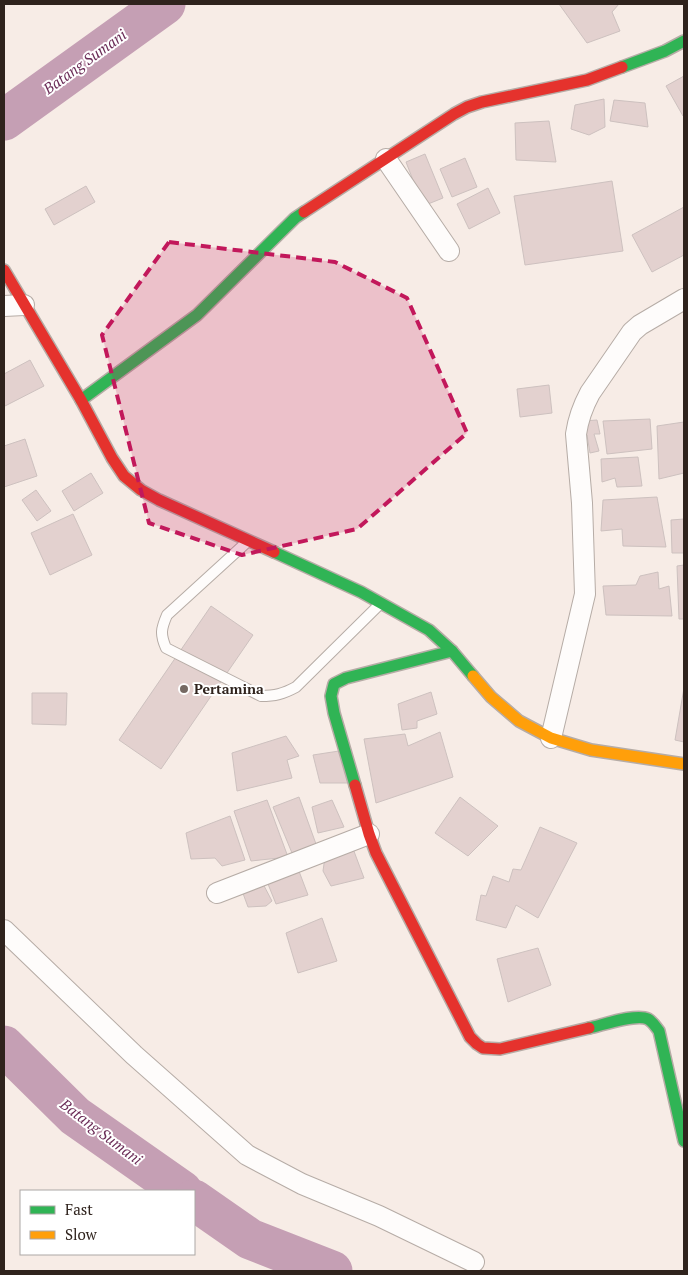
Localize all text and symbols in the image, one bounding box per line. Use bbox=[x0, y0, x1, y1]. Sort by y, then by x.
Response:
water label: Batang Sumani bbox=[38, 24, 131, 99]
place label: Pertamina bbox=[194, 679, 264, 698]
marker: Pertamina bbox=[178, 683, 190, 695]
water label: Batang Sumani bbox=[56, 1093, 147, 1169]
legend bbox=[20, 1190, 195, 1255]
text: Fast bbox=[65, 1199, 93, 1219]
text: Slow bbox=[65, 1224, 98, 1244]

